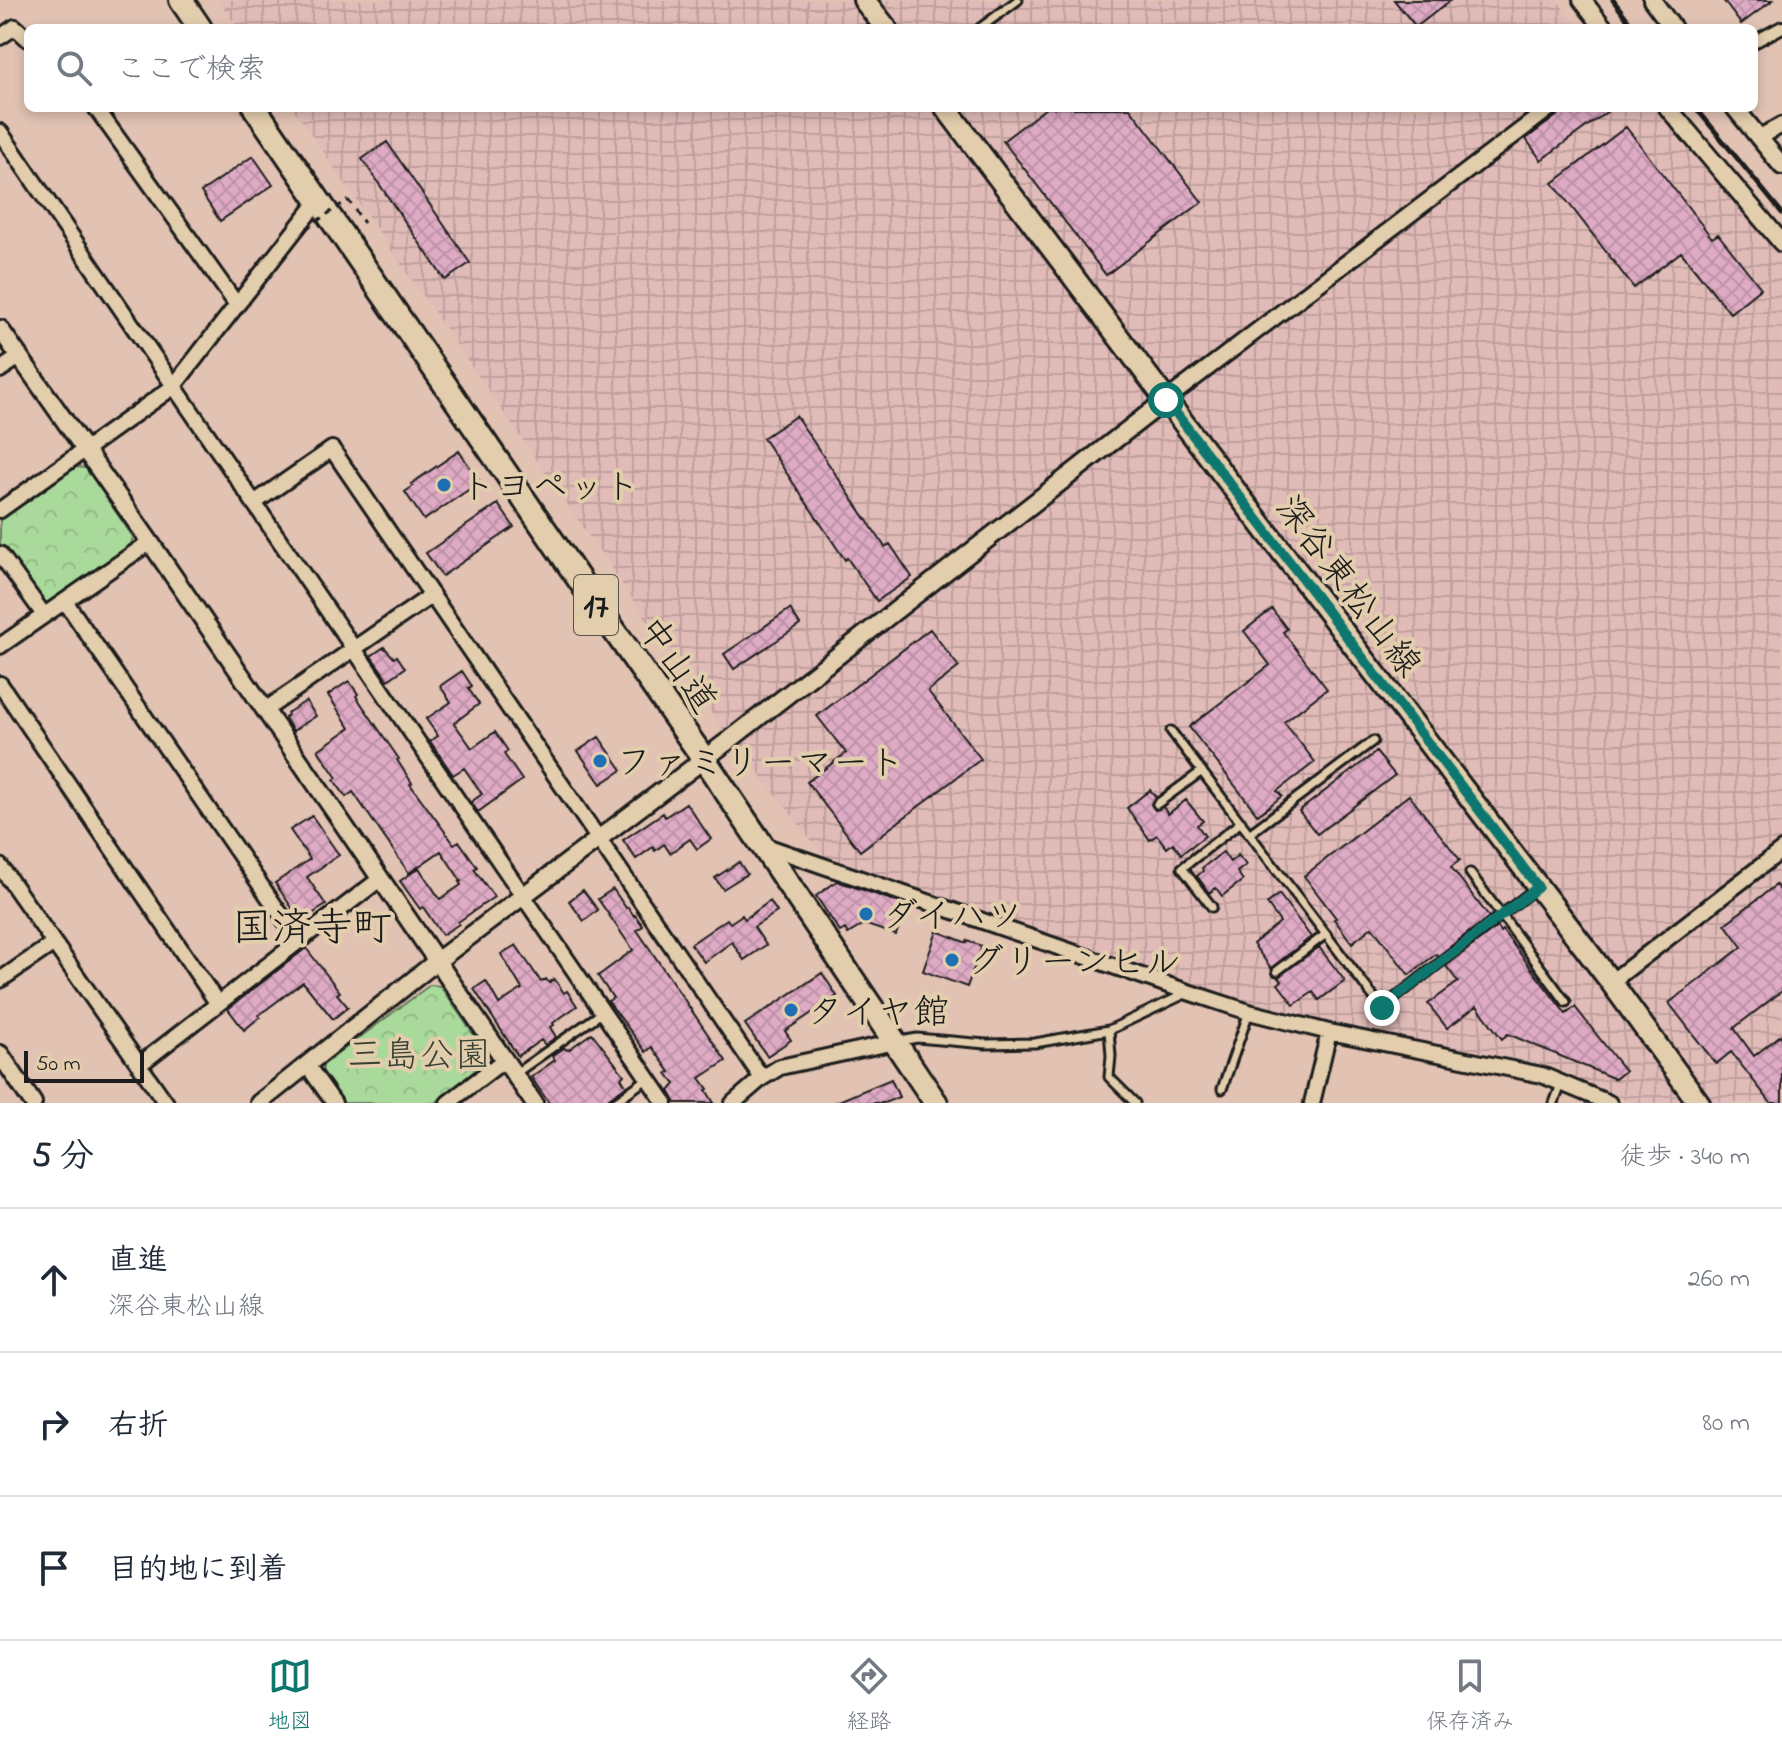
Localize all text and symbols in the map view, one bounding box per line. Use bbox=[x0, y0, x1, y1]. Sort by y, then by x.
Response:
search box bbox=[24, 24, 1758, 112]
icon: search bbox=[52, 46, 96, 90]
text: ここで検索 bbox=[116, 49, 266, 93]
route start bbox=[1148, 382, 1184, 418]
place label: トヨペット bbox=[460, 463, 640, 516]
marker: トヨペット bbox=[435, 476, 453, 494]
street label: 深谷東松山線 bbox=[1260, 486, 1433, 690]
road number: 17 bbox=[574, 575, 618, 635]
street label: 中山道 bbox=[623, 607, 728, 726]
place label: ファミリーマート bbox=[616, 739, 905, 792]
marker: ファミリーマート bbox=[591, 752, 609, 770]
place label: ダイハツ bbox=[882, 892, 1022, 945]
district label: 国済寺町 bbox=[232, 901, 392, 960]
marker: ダイハツ bbox=[857, 905, 875, 923]
place label: グリーンヒル bbox=[968, 938, 1181, 991]
marker: グリーンヒル bbox=[943, 951, 961, 969]
place label: タイヤ館 bbox=[807, 988, 950, 1041]
route end bbox=[1364, 990, 1400, 1026]
marker: タイヤ館 bbox=[782, 1001, 800, 1019]
park label: 三島公園 bbox=[347, 1031, 491, 1084]
scale bar bbox=[24, 1047, 144, 1083]
text: 50 m bbox=[36, 1049, 81, 1081]
text: 5 分 bbox=[32, 1133, 94, 1183]
text: 徒歩 · 340 m bbox=[1620, 1139, 1750, 1177]
text: 直進 bbox=[108, 1240, 168, 1284]
icon: ahead bbox=[32, 1258, 76, 1302]
text: 260 m bbox=[1688, 1261, 1750, 1299]
text: 深谷東松山線 bbox=[108, 1289, 264, 1327]
icon: right bbox=[32, 1402, 76, 1446]
text: 右折 bbox=[108, 1405, 168, 1449]
text: 80 m bbox=[1702, 1405, 1750, 1443]
icon: arrive bbox=[32, 1546, 76, 1590]
text: 目的地に到着 bbox=[108, 1549, 288, 1593]
tab: 地図 bbox=[268, 1654, 312, 1739]
tab: 経路 bbox=[847, 1654, 891, 1739]
tab: 保存済み bbox=[1426, 1654, 1514, 1739]

